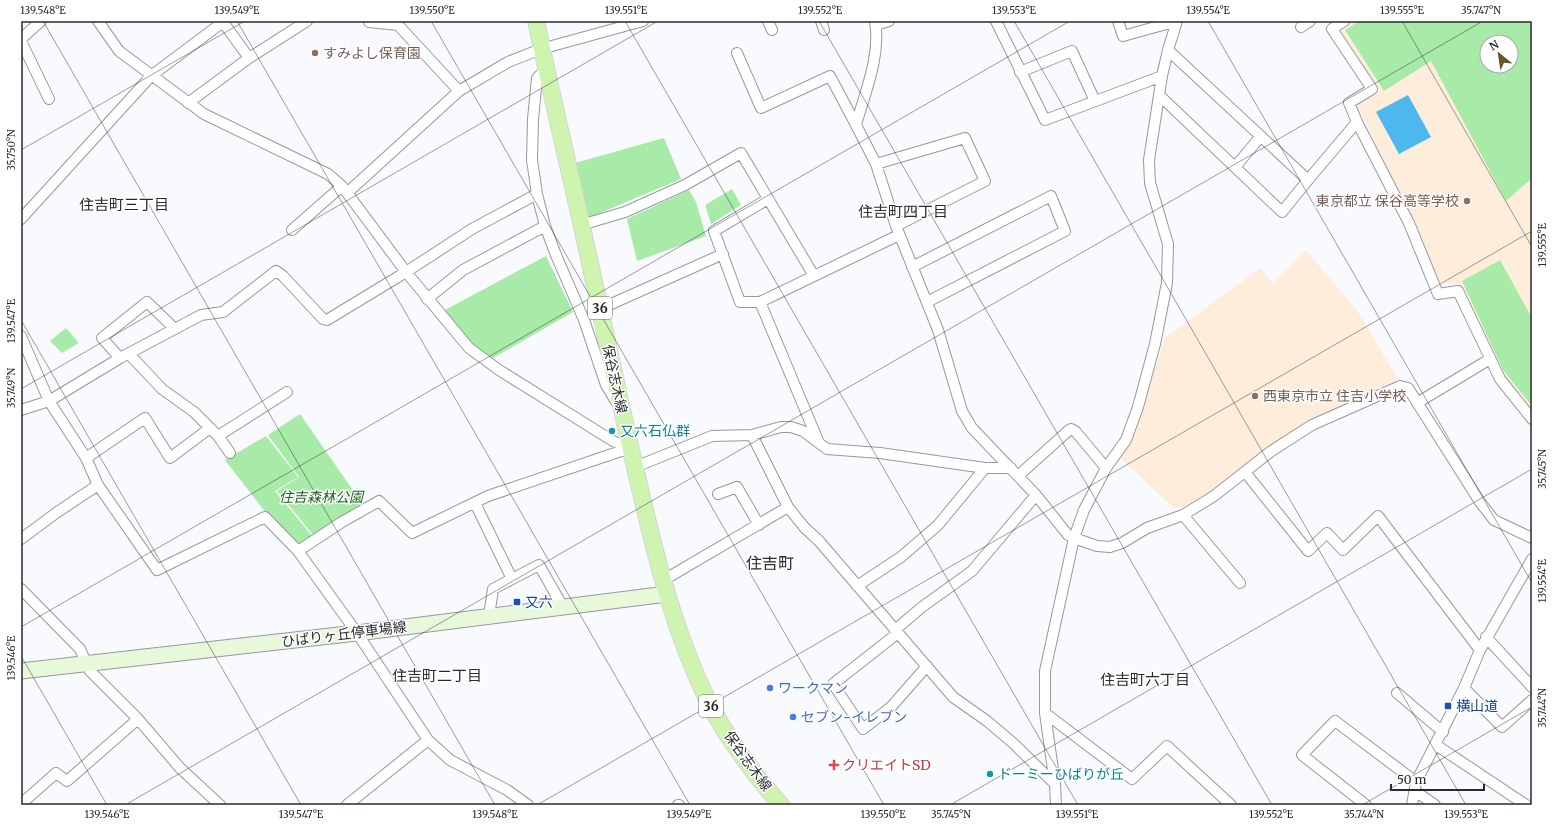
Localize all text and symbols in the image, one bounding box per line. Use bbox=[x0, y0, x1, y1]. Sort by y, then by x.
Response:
text: 139.548°E bbox=[20, 4, 66, 17]
text: 139.549°E bbox=[215, 4, 260, 17]
text: 139.550°E bbox=[409, 4, 455, 17]
text: 139.551°E bbox=[605, 4, 648, 17]
text: 139.552°E bbox=[798, 4, 843, 17]
text: 139.553°E bbox=[992, 4, 1037, 17]
text: 139.554°E bbox=[1186, 4, 1230, 17]
text: 139.555°E bbox=[1380, 4, 1425, 17]
text: 35.747°N bbox=[1461, 4, 1501, 17]
north arrow bbox=[1479, 34, 1519, 74]
text: N bbox=[1487, 37, 1502, 54]
place label: すみよし保育園 bbox=[323, 44, 421, 62]
marker: すみよし保育園 bbox=[310, 48, 320, 58]
text: 35.750°N bbox=[5, 129, 18, 171]
place label: 東京都立 保谷高等学校 bbox=[1316, 192, 1459, 210]
district label: 住吉町三丁目 bbox=[79, 195, 169, 214]
marker: 東京都立 保谷高等学校 bbox=[1462, 196, 1472, 206]
district label: 住吉町四丁目 bbox=[858, 202, 948, 221]
text: 139.555°E bbox=[1536, 222, 1549, 267]
road number: 36 bbox=[588, 297, 612, 319]
text: 139.547°E bbox=[5, 298, 18, 343]
street label: 保谷志木線 bbox=[599, 343, 631, 415]
text: 35.749°N bbox=[5, 367, 18, 408]
place label: 西東京市立 住吉小学校 bbox=[1263, 387, 1406, 405]
marker: 西東京市立 住吉小学校 bbox=[1250, 391, 1260, 401]
place label: 又六石仏群 bbox=[620, 422, 690, 440]
marker: 又六石仏群 bbox=[607, 426, 617, 436]
text: 35.745°N bbox=[1536, 449, 1549, 489]
park label: 住吉森林公園 bbox=[279, 488, 365, 506]
district label: 住吉町 bbox=[746, 553, 794, 573]
text: 139.554°E bbox=[1536, 559, 1549, 603]
place label: 又六 bbox=[525, 593, 553, 611]
marker: 又六 bbox=[512, 597, 522, 607]
street label: ひばりヶ丘停車場線 bbox=[280, 617, 408, 651]
text: 139.546°E bbox=[5, 635, 18, 680]
district label: 住吉町二丁目 bbox=[392, 666, 482, 685]
district label: 住吉町六丁目 bbox=[1100, 670, 1190, 689]
place label: ワークマン bbox=[778, 679, 848, 697]
marker: ワークマン bbox=[765, 683, 775, 693]
text: 35.744°N bbox=[1536, 688, 1549, 728]
road number: 36 bbox=[699, 695, 723, 717]
place label: 横山道 bbox=[1456, 697, 1498, 715]
marker: 横山道 bbox=[1443, 701, 1453, 711]
place label: セブン-イレブン bbox=[801, 708, 907, 726]
marker: セブン-イレブン bbox=[788, 712, 798, 722]
street label: 保谷志木線 bbox=[720, 727, 776, 795]
place label: クリエイトSD bbox=[842, 756, 931, 774]
marker: クリエイトSD bbox=[829, 760, 839, 770]
place label: ドーミーひばりが丘 bbox=[998, 765, 1124, 783]
scale bar bbox=[1391, 766, 1484, 792]
marker: ドーミーひばりが丘 bbox=[985, 769, 995, 779]
text: 50 m bbox=[1397, 772, 1426, 787]
text: 139.546°E bbox=[85, 808, 130, 821]
text: 139.547°E bbox=[279, 808, 324, 821]
text: 139.548°E bbox=[472, 808, 518, 821]
text: 139.549°E bbox=[667, 808, 712, 821]
text: 139.550°E bbox=[860, 808, 906, 821]
text: 35.745°N bbox=[931, 808, 971, 821]
text: 139.551°E bbox=[1056, 808, 1099, 821]
text: 139.552°E bbox=[1249, 808, 1294, 821]
text: 35.744°N bbox=[1344, 808, 1384, 821]
text: 139.553°E bbox=[1444, 808, 1489, 821]

